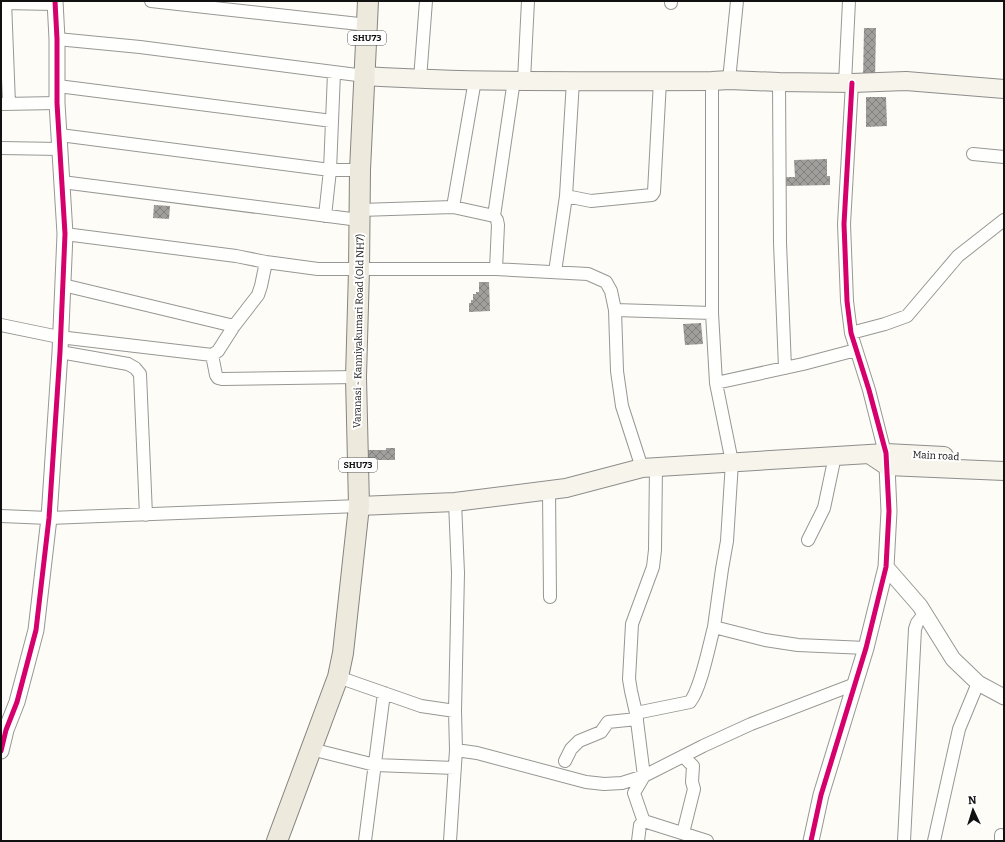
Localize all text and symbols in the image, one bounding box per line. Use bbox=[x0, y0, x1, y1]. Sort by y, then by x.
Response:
road number: SHU73 bbox=[348, 31, 386, 45]
street label: Varanasi - Kanniyakumari Road (Old NH7) bbox=[350, 234, 367, 428]
street label: Main road bbox=[912, 449, 960, 463]
road number: SHU73 bbox=[339, 458, 377, 472]
north arrow bbox=[953, 790, 993, 830]
text: N bbox=[968, 794, 978, 807]

